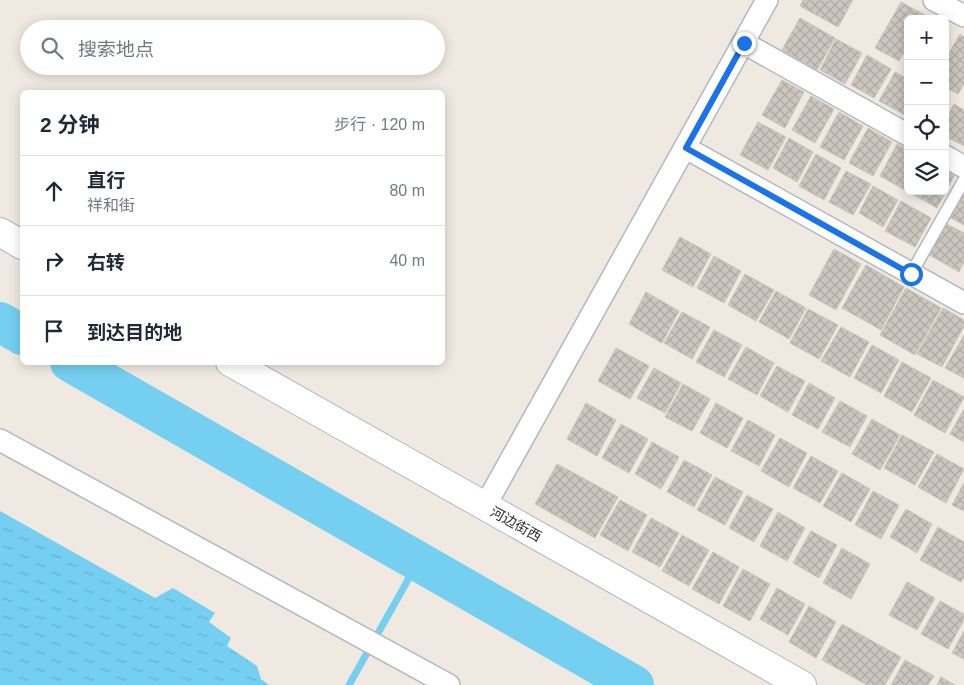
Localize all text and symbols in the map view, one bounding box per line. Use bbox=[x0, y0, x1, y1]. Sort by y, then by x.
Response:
map controls bbox=[904, 15, 949, 195]
button: + bbox=[904, 15, 949, 60]
search box bbox=[20, 20, 445, 75]
route end bbox=[733, 32, 756, 55]
icon: search bbox=[38, 34, 66, 62]
text: 搜索地点 bbox=[78, 39, 154, 60]
button: − bbox=[904, 60, 949, 105]
button: locate bbox=[904, 105, 949, 150]
text: 2 分钟 bbox=[40, 113, 100, 136]
text: 步行 · 120 m bbox=[334, 116, 425, 133]
button: layers bbox=[904, 150, 949, 195]
text: 直行 bbox=[87, 170, 125, 191]
icon: ahead bbox=[40, 177, 68, 205]
text: 80 m bbox=[389, 182, 425, 199]
text: 祥和街 bbox=[87, 197, 135, 214]
icon: right bbox=[40, 247, 68, 275]
text: 右转 bbox=[87, 252, 125, 273]
text: 40 m bbox=[389, 252, 425, 269]
route start bbox=[900, 263, 923, 286]
icon: arrive bbox=[40, 317, 68, 345]
text: 到达目的地 bbox=[87, 322, 182, 343]
street label: 河边街西 bbox=[488, 503, 544, 545]

